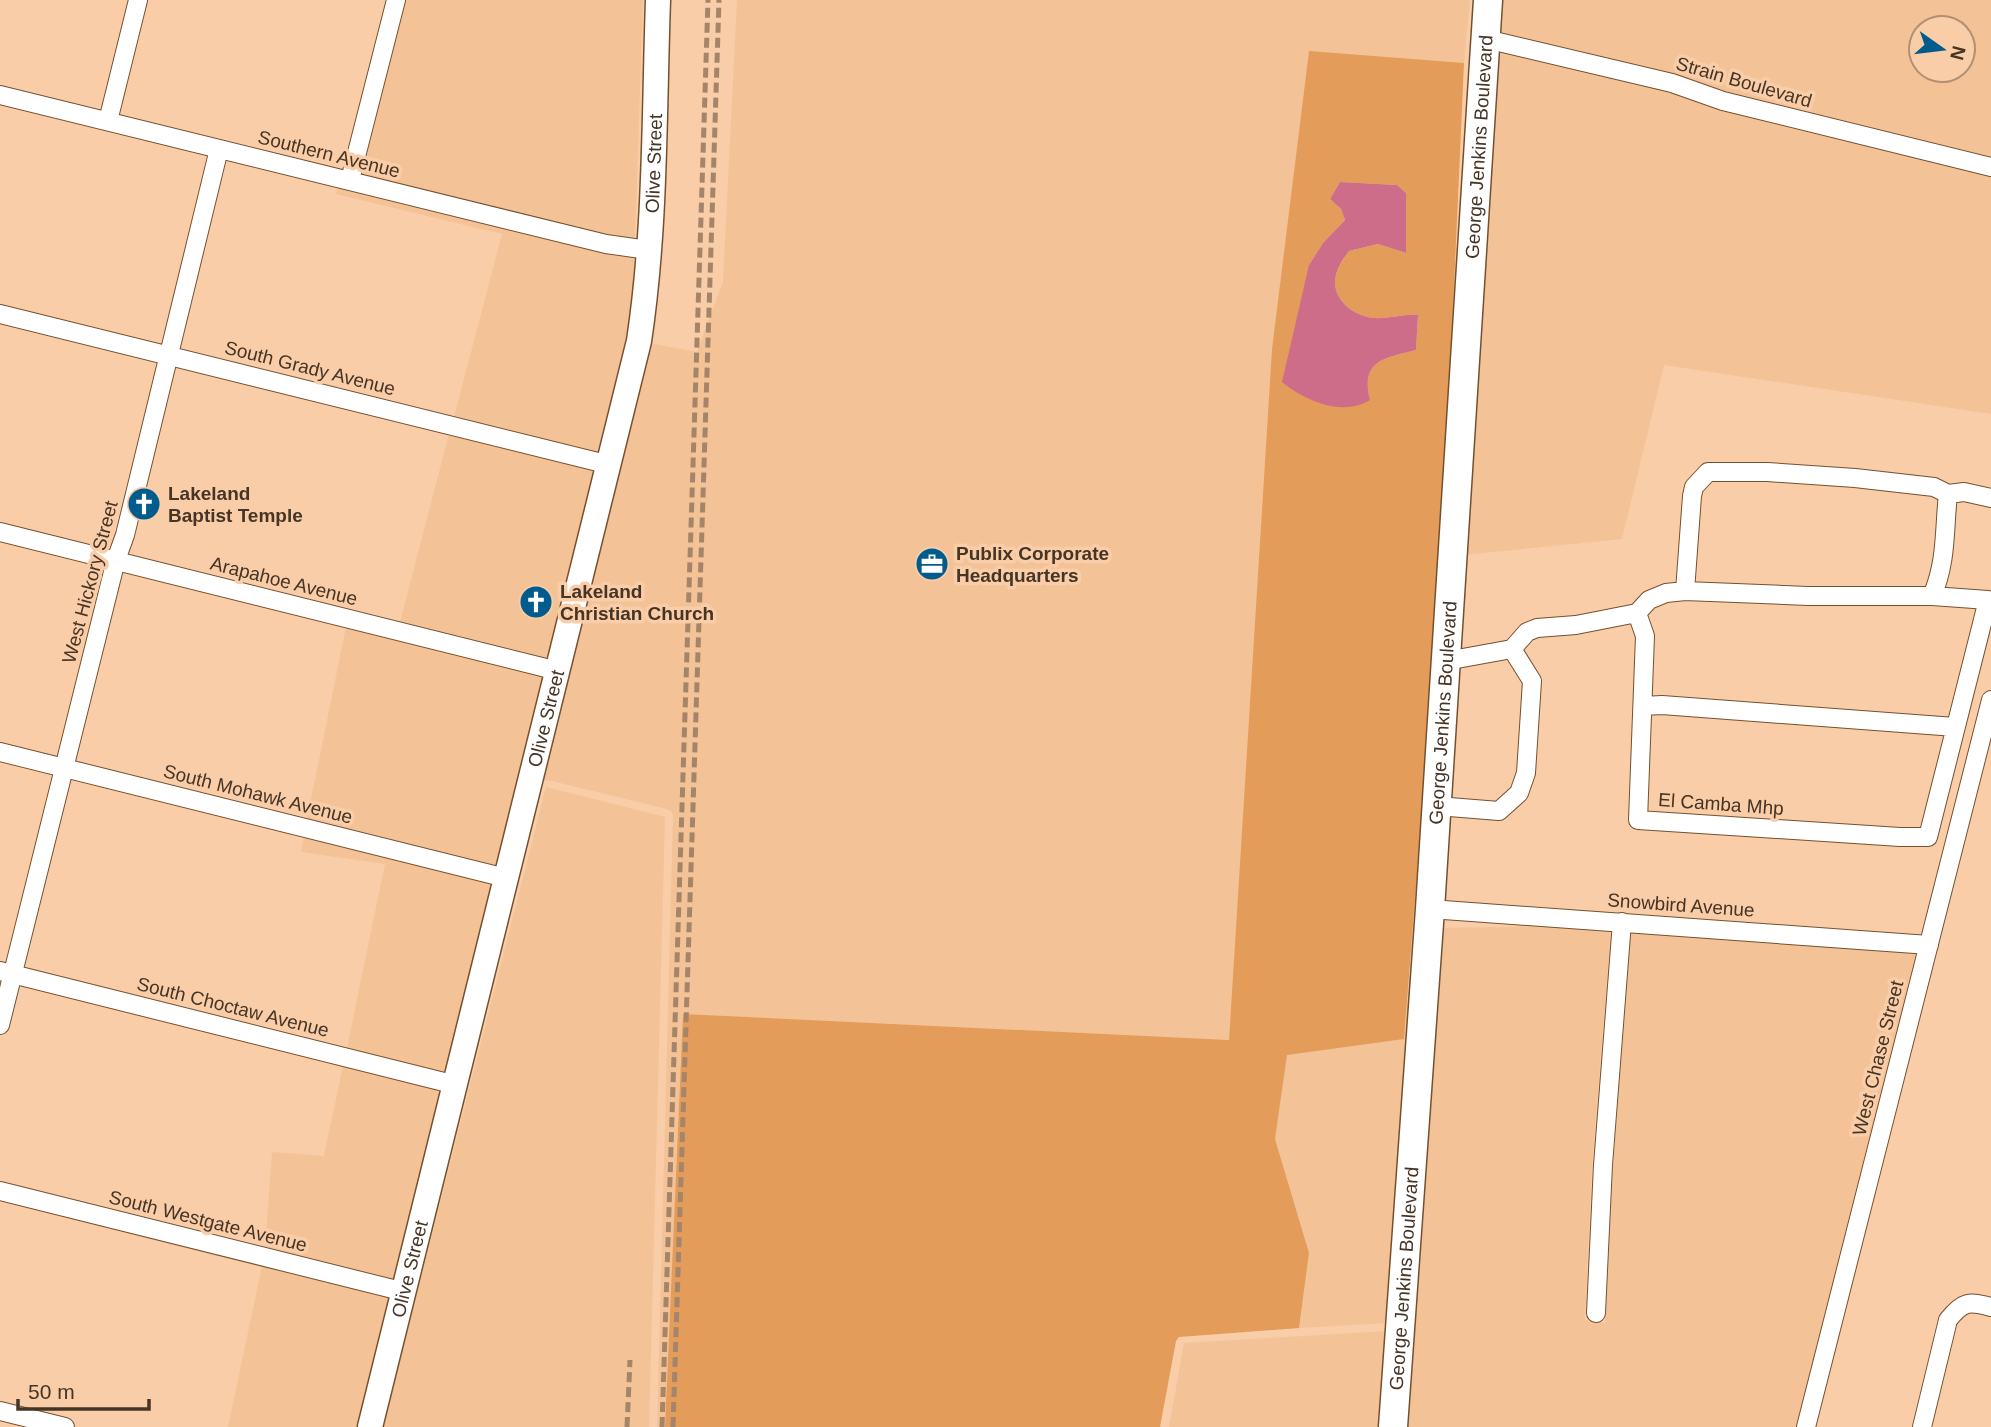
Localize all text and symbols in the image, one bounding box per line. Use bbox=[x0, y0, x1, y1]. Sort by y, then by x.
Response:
north arrow bbox=[1907, 14, 1977, 84]
street label: George Jenkins Boulevard bbox=[1461, 34, 1496, 259]
text: N bbox=[1946, 44, 1970, 62]
street label: Strain Boulevard bbox=[1674, 53, 1814, 111]
street label: Olive Street bbox=[641, 113, 666, 214]
street label: Southern Avenue bbox=[256, 126, 402, 182]
street label: South Grady Avenue bbox=[223, 337, 397, 399]
place label: Lakeland Baptist Temple bbox=[168, 483, 303, 526]
church icon: Lakeland Baptist Temple bbox=[125, 485, 163, 523]
street label: West Hickory Street bbox=[58, 498, 122, 666]
place label: Publix Corporate Headquarters bbox=[956, 543, 1109, 586]
office icon: Publix Corporate Headquarters bbox=[913, 545, 951, 583]
street label: Arapahoe Avenue bbox=[208, 553, 360, 609]
place label: Lakeland Christian Church bbox=[560, 581, 714, 624]
church icon: Lakeland Christian Church bbox=[517, 583, 555, 621]
street label: George Jenkins Boulevard bbox=[1425, 600, 1460, 825]
street label: Olive Street bbox=[523, 667, 568, 769]
street label: South Mohawk Avenue bbox=[161, 760, 355, 828]
street label: El Camba Mhp bbox=[1658, 789, 1784, 819]
street label: Snowbird Avenue bbox=[1607, 889, 1755, 921]
street label: South Choctaw Avenue bbox=[135, 973, 331, 1041]
street label: West Chase Street bbox=[1849, 978, 1908, 1138]
street label: George Jenkins Boulevard bbox=[1385, 1166, 1422, 1391]
street label: South Westgate Avenue bbox=[107, 1186, 309, 1256]
street label: Olive Street bbox=[387, 1217, 431, 1320]
scale bar bbox=[18, 1368, 149, 1412]
text: 50 m bbox=[28, 1380, 75, 1403]

